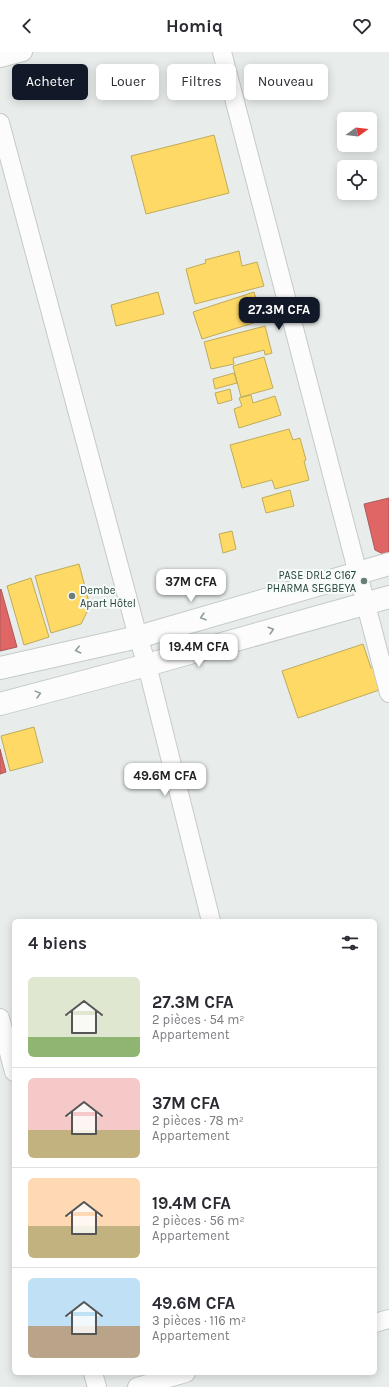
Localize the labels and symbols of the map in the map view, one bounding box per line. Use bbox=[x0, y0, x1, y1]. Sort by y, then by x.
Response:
north arrow bbox=[337, 112, 377, 152]
pin: 27.3M CFA bbox=[233, 297, 325, 331]
pin: 37M CFA bbox=[154, 569, 228, 603]
place label: PASE DRL2 C167 PHARMA SEGBEYA bbox=[267, 569, 357, 595]
marker: PASE DRL2 C167 PHARMA SEGBEYA bbox=[359, 576, 369, 586]
place label: Dembe Apart Hôtel bbox=[80, 584, 136, 610]
marker: Dembe Apart Hôtel bbox=[67, 591, 77, 601]
one-way arrow bbox=[200, 613, 207, 621]
one-way arrow bbox=[267, 626, 274, 635]
pin: 19.4M CFA bbox=[153, 634, 245, 668]
one-way arrow bbox=[74, 645, 81, 654]
one-way arrow bbox=[34, 690, 41, 699]
pin: 49.6M CFA bbox=[119, 763, 211, 797]

